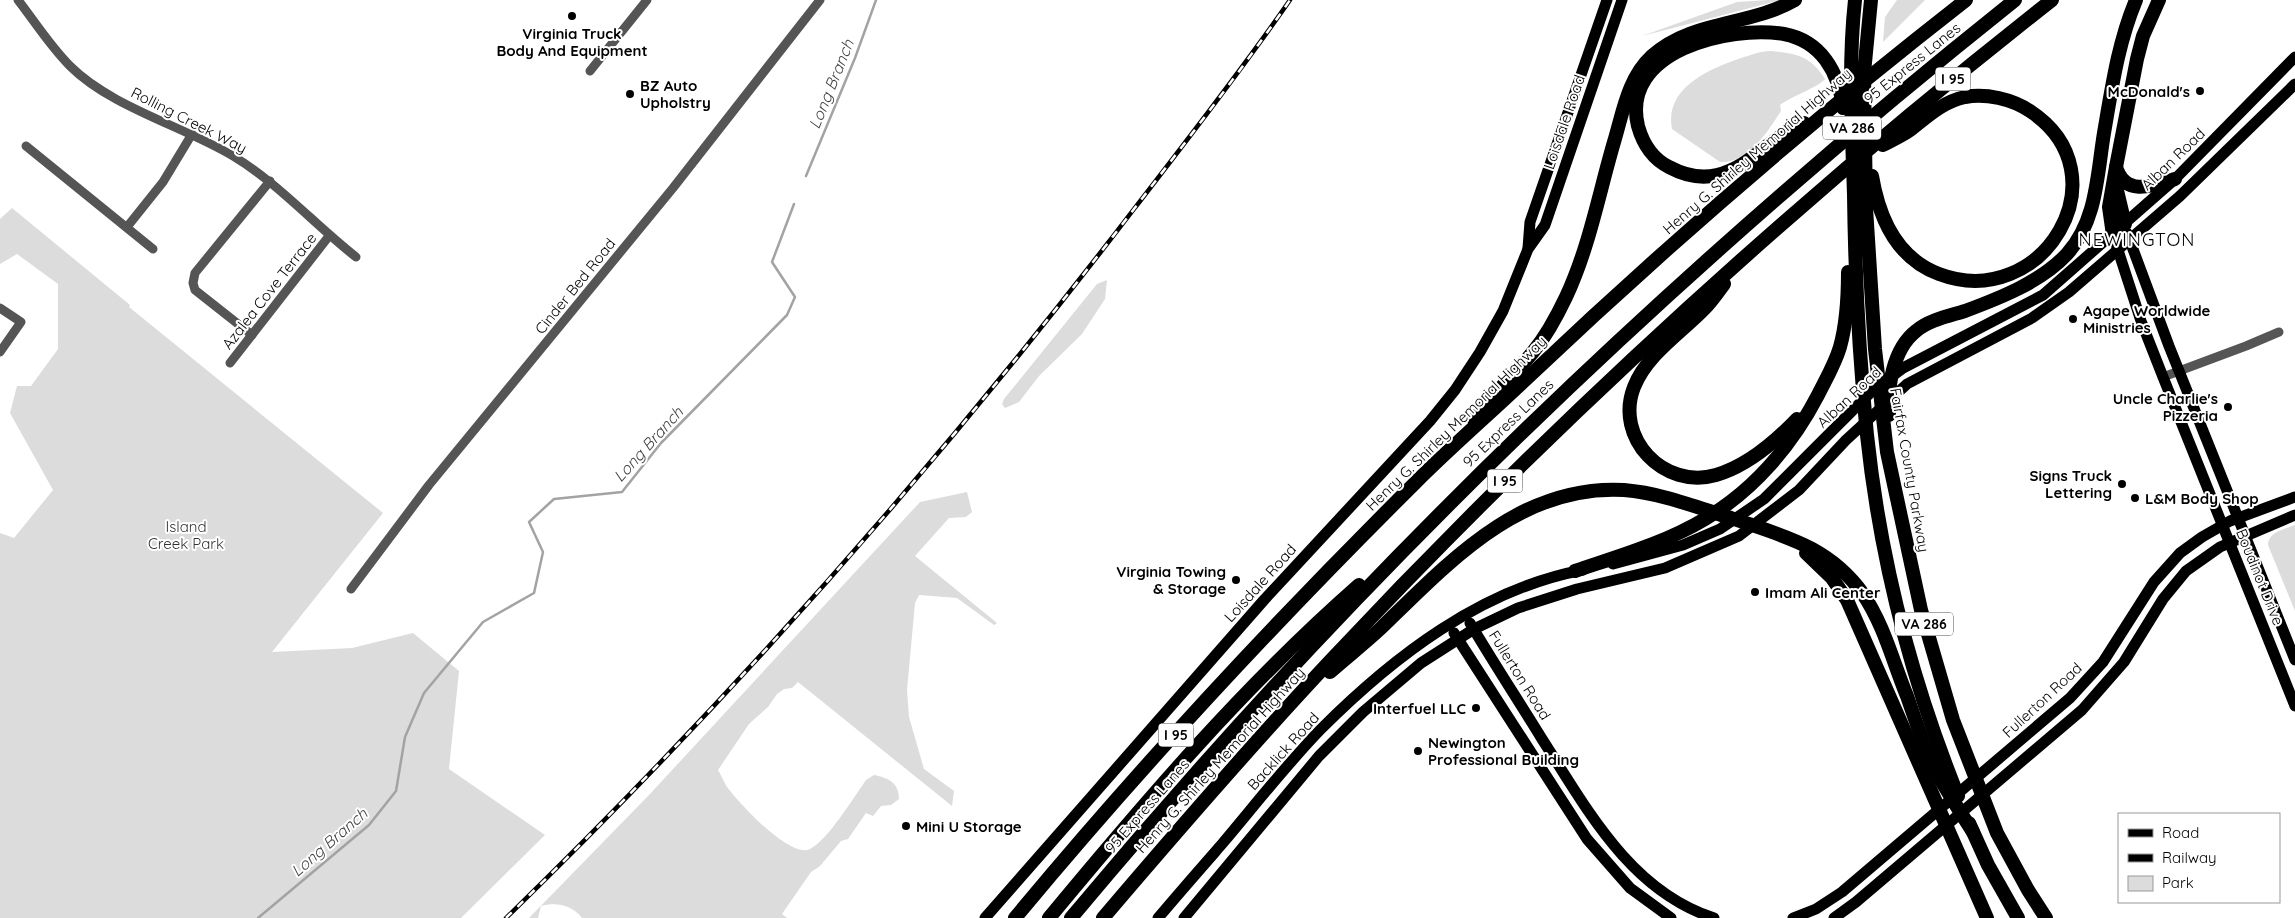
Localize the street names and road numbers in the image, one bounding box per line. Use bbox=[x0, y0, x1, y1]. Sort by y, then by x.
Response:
street label: 95 Express Lanes bbox=[1860, 18, 1964, 108]
street label: Henry G. Shirley Memorial Highway bbox=[1659, 64, 1855, 238]
road number: I 95 bbox=[1936, 68, 1970, 90]
street label: Loisdale Road bbox=[1539, 72, 1589, 172]
street label: Rolling Creek Way bbox=[128, 83, 250, 157]
road number: VA 286 bbox=[1823, 116, 1881, 140]
street label: Alban Road bbox=[2137, 124, 2209, 194]
street label: Azalea Cove Terrace bbox=[218, 229, 320, 353]
street label: Cinder Bed Road bbox=[531, 234, 619, 338]
street label: Henry G. Shirley Memorial Highway bbox=[1362, 331, 1550, 515]
street label: Alban Road bbox=[1813, 362, 1885, 432]
street label: 95 Express Lanes bbox=[1459, 375, 1557, 471]
street label: Fairfax County Parkway bbox=[1886, 386, 1934, 554]
road number: I 95 bbox=[1488, 470, 1522, 492]
street label: Boudinot Drive bbox=[2232, 526, 2288, 628]
street label: Loisdale Road bbox=[1220, 540, 1300, 626]
road number: VA 286 bbox=[1895, 612, 1953, 636]
street label: Fullerton Road bbox=[1485, 627, 1555, 723]
street label: Fullerton Road bbox=[1998, 658, 2086, 742]
street label: Henry G. Shirley Memorial Highway bbox=[1131, 663, 1309, 857]
street label: Backlick Road bbox=[1243, 708, 1323, 794]
road number: I 95 bbox=[1158, 724, 1194, 746]
street label: 95 Express Lanes bbox=[1101, 755, 1193, 857]

